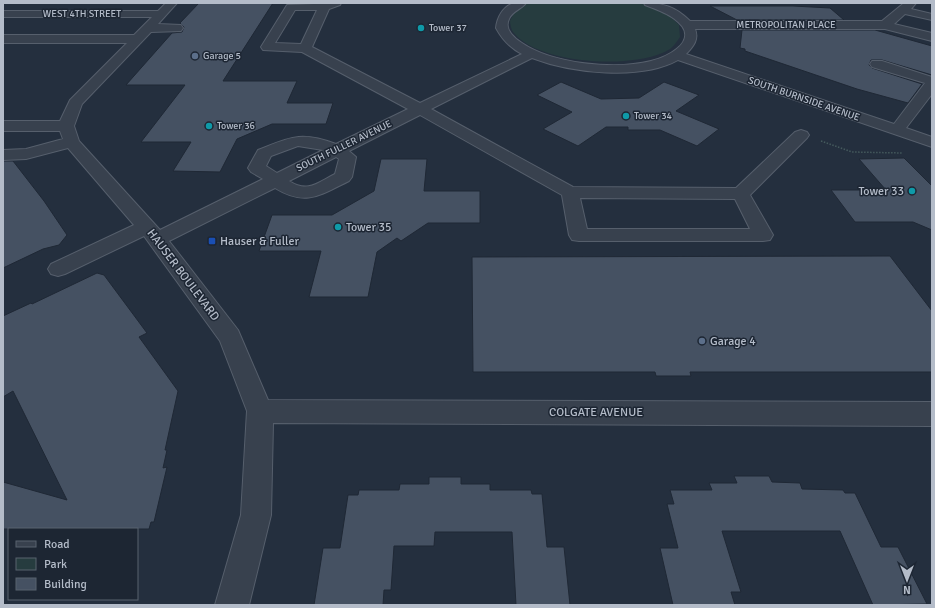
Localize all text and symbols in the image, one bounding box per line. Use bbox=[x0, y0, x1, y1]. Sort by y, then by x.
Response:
street label: WEST 4TH STREET bbox=[43, 8, 121, 20]
street label: METROPOLITAN PLACE bbox=[736, 19, 836, 31]
place label: Tower 37 bbox=[429, 22, 467, 34]
marker: Tower 37 bbox=[416, 23, 426, 33]
place label: Garage 5 bbox=[203, 50, 241, 62]
marker: Garage 5 bbox=[190, 51, 200, 61]
street label: SOUTH BURNSIDE AVENUE bbox=[747, 74, 862, 124]
place label: Tower 34 bbox=[634, 110, 673, 122]
marker: Tower 34 bbox=[621, 111, 631, 121]
street label: SOUTH FULLER AVENUE bbox=[294, 117, 394, 174]
place label: Tower 36 bbox=[217, 120, 255, 132]
marker: Tower 36 bbox=[204, 121, 214, 131]
place label: Tower 33 bbox=[858, 184, 904, 199]
marker: Tower 33 bbox=[907, 186, 917, 196]
place label: Tower 35 bbox=[346, 220, 392, 235]
marker: Tower 35 bbox=[333, 222, 343, 232]
street label: HAUSER BOULEVARD bbox=[144, 226, 223, 324]
place label: Hauser & Fuller bbox=[220, 234, 299, 249]
marker: Hauser & Fuller bbox=[207, 236, 217, 246]
place label: Garage 4 bbox=[710, 334, 756, 349]
marker: Garage 4 bbox=[697, 336, 707, 346]
street label: COLGATE AVENUE bbox=[549, 405, 643, 420]
legend bbox=[8, 528, 138, 600]
text: Road bbox=[44, 537, 70, 552]
text: Park bbox=[44, 557, 67, 572]
north arrow bbox=[887, 560, 927, 600]
text: Building bbox=[44, 577, 87, 592]
text: N bbox=[903, 583, 911, 596]

